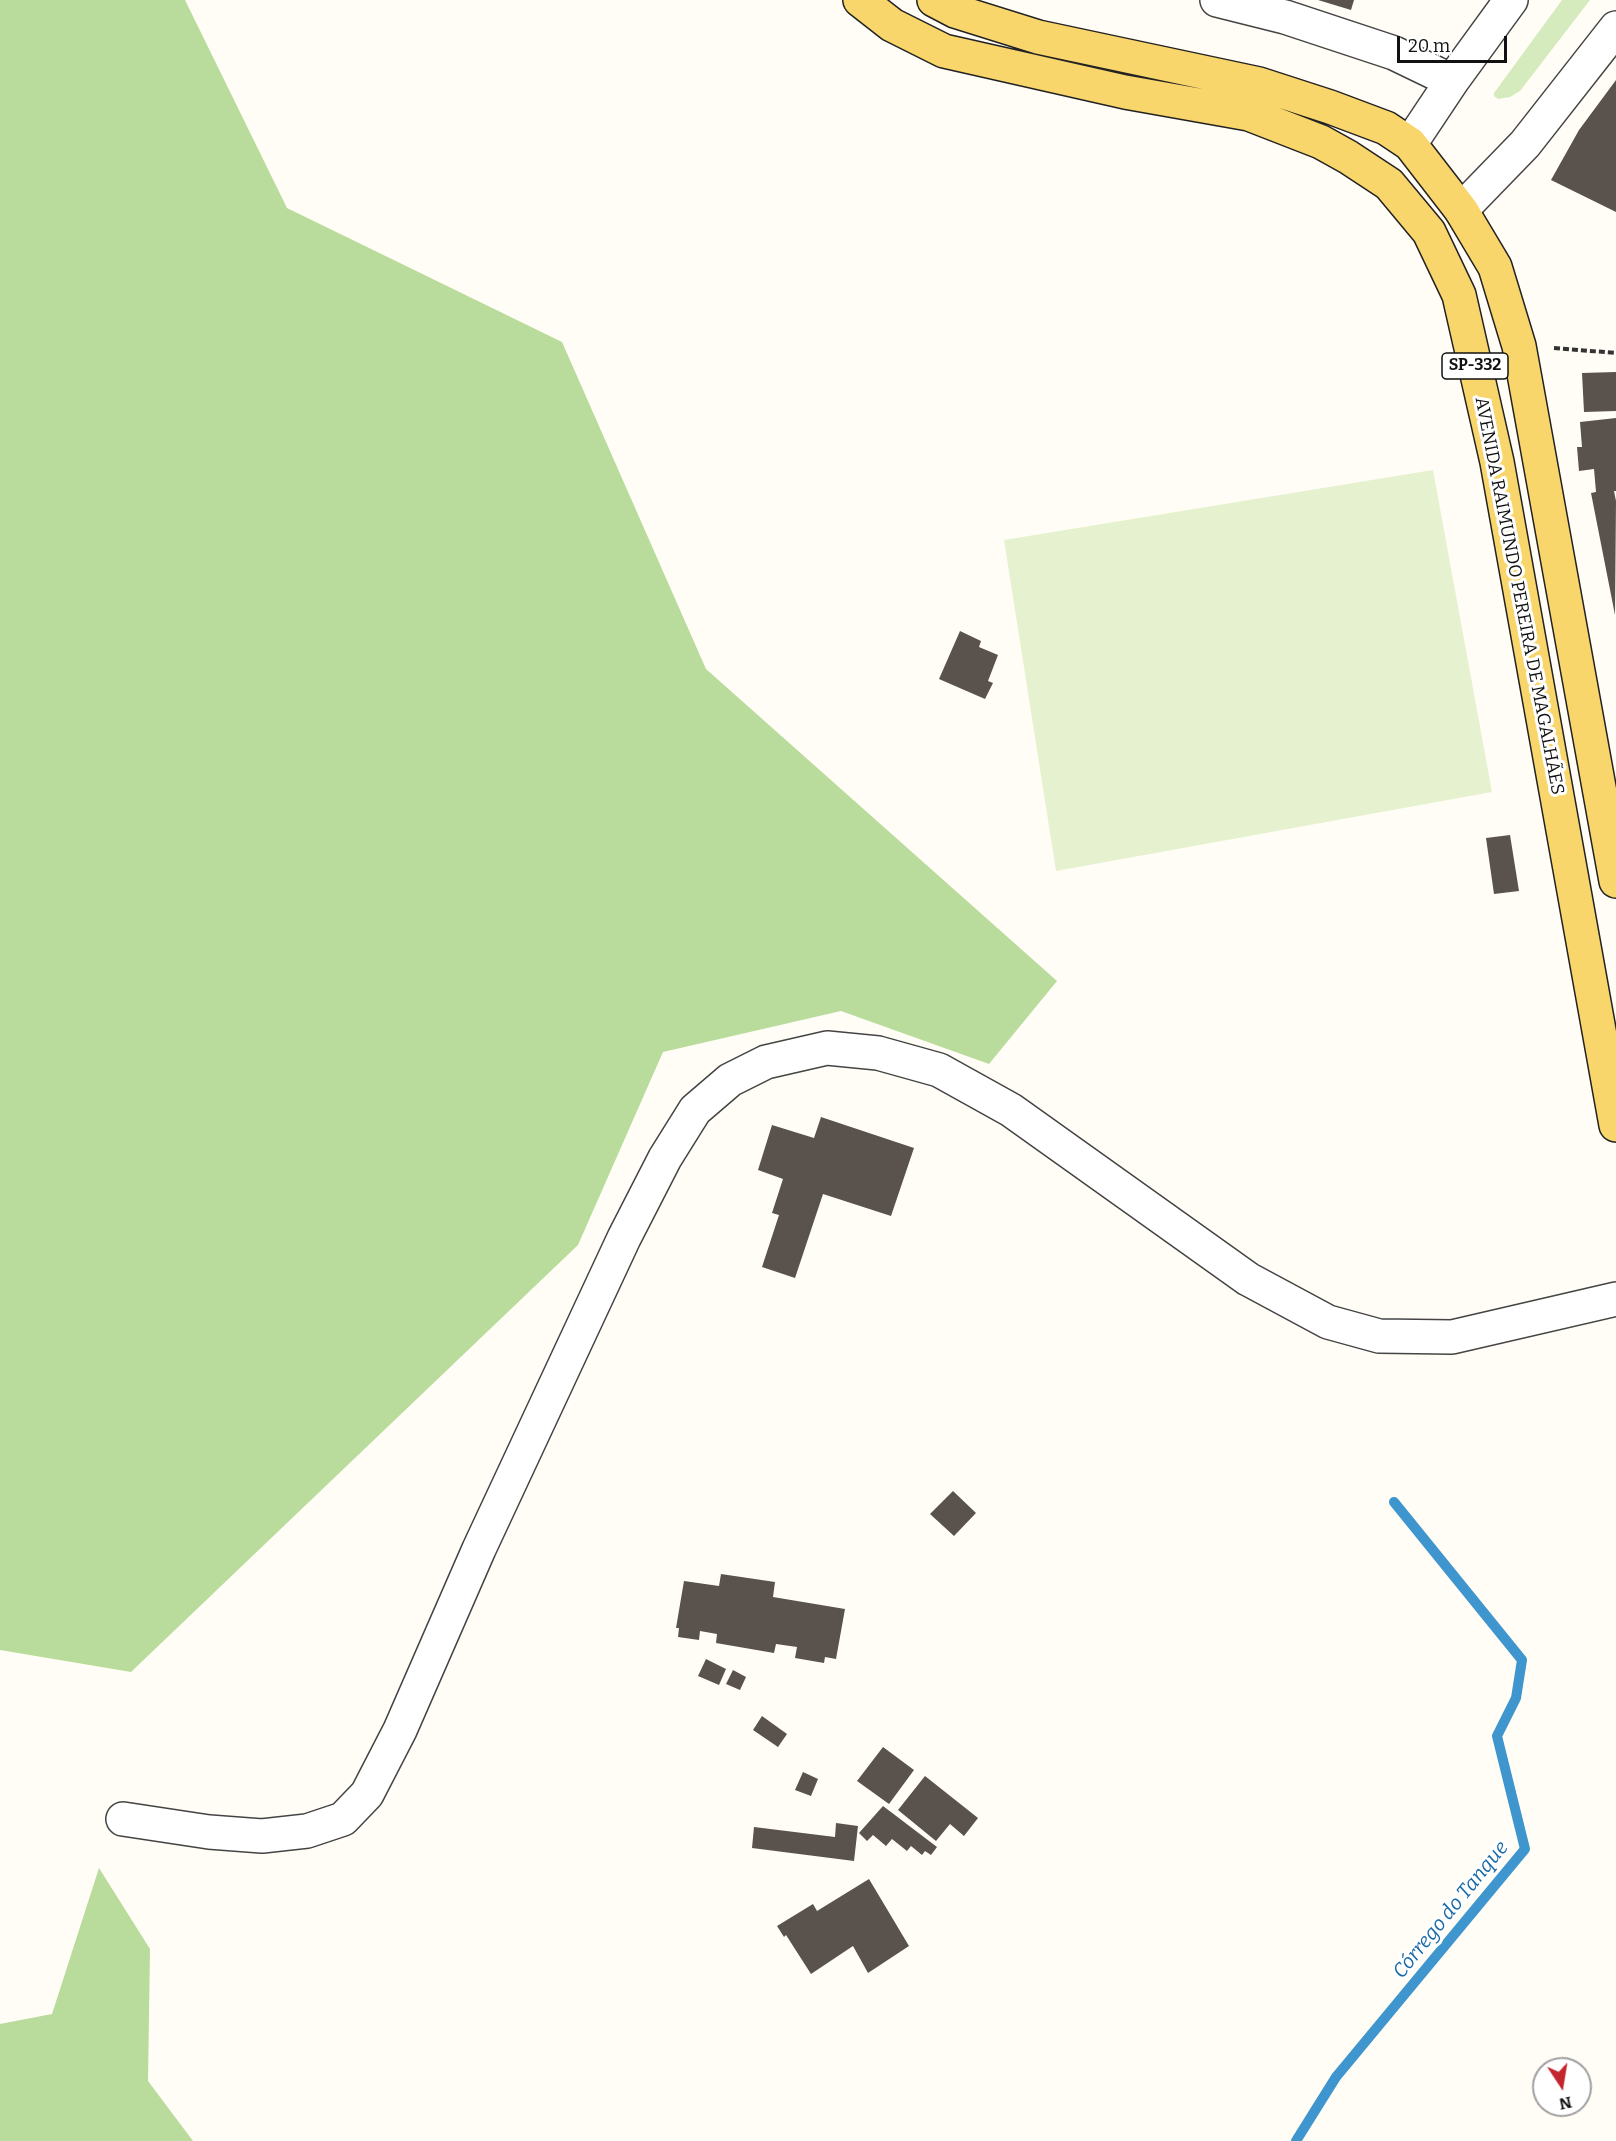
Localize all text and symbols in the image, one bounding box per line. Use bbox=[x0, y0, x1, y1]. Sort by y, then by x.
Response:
scale bar bbox=[1400, 24, 1510, 62]
text: 20 m bbox=[1408, 35, 1450, 57]
road number: SP-332 bbox=[1442, 353, 1508, 379]
street label: AVENIDA RAIMUNDO PEREIRA DE MAGALHÃES bbox=[1470, 395, 1568, 797]
water label: Córrego do Tanque bbox=[1388, 1837, 1514, 1983]
north arrow bbox=[1532, 2057, 1592, 2117]
text: N bbox=[1557, 2093, 1573, 2114]

